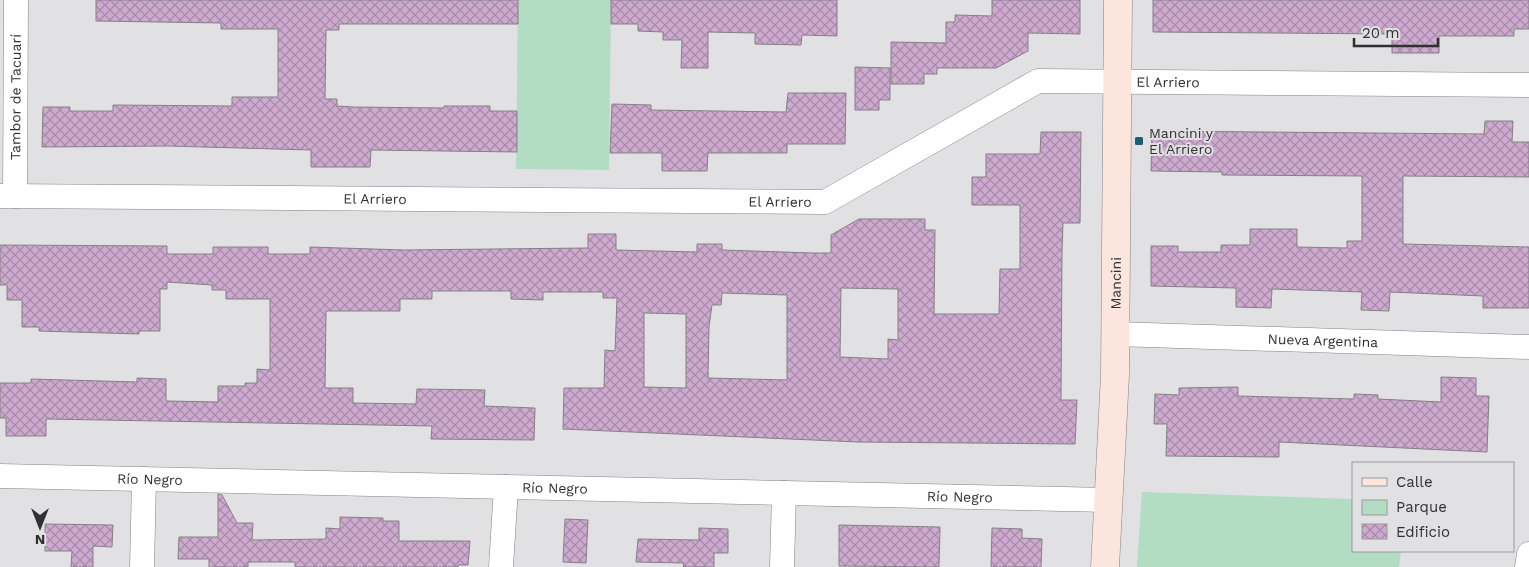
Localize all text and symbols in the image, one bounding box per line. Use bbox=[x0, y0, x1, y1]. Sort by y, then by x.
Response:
scale bar bbox=[1354, 15, 1438, 47]
text: 20 m bbox=[1362, 24, 1400, 42]
street label: Tambor de Tacuarí bbox=[7, 34, 24, 160]
street label: El Arriero bbox=[1136, 74, 1200, 90]
place label: Mancini y El Arriero bbox=[1149, 125, 1214, 157]
marker: Mancini y El Arriero bbox=[1133, 135, 1145, 147]
street label: El Arriero bbox=[343, 190, 407, 207]
street label: El Arriero bbox=[748, 193, 812, 210]
street label: Mancini bbox=[1108, 257, 1124, 310]
street label: Nueva Argentina bbox=[1267, 331, 1378, 350]
legend bbox=[1352, 462, 1514, 552]
street label: Río Negro bbox=[117, 471, 183, 488]
text: Calle bbox=[1396, 473, 1433, 491]
street label: Río Negro bbox=[522, 479, 588, 497]
street label: Río Negro bbox=[927, 488, 993, 505]
text: Parque bbox=[1396, 498, 1447, 516]
north arrow bbox=[15, 502, 65, 552]
text: Edificio bbox=[1396, 523, 1450, 541]
text: N bbox=[35, 532, 45, 548]

